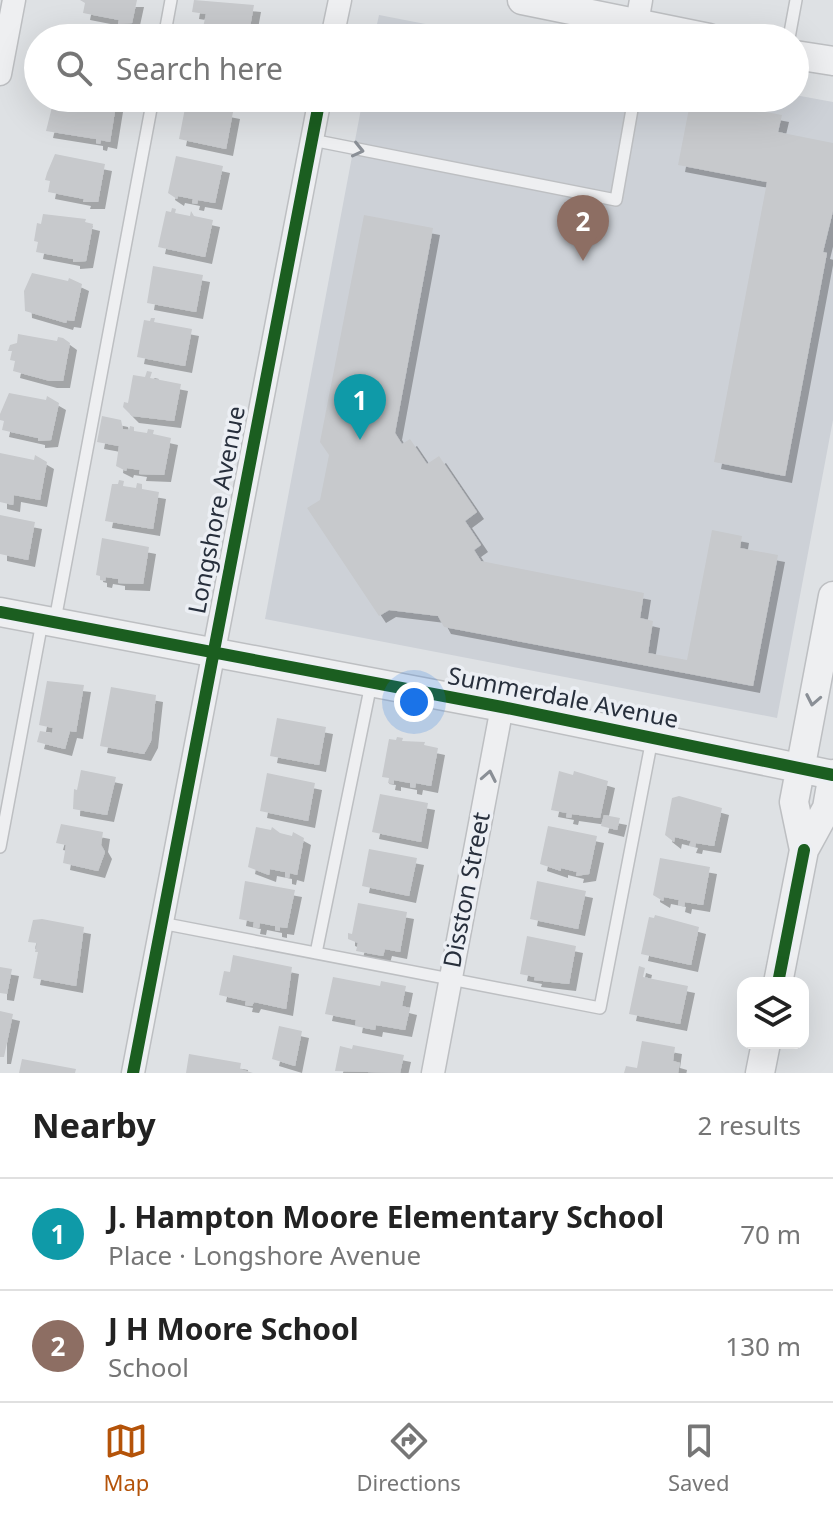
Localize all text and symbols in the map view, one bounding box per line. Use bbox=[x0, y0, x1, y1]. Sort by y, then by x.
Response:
search box bbox=[24, 24, 809, 112]
icon: search bbox=[52, 46, 96, 90]
text: Search here bbox=[116, 48, 283, 89]
one-way arrow bbox=[351, 141, 364, 158]
pin: 2 bbox=[557, 195, 609, 261]
pin: 1 bbox=[334, 374, 386, 440]
street label: Longshore Avenue bbox=[179, 403, 252, 616]
street label: Summerdale Avenue bbox=[445, 658, 681, 735]
your location bbox=[394, 682, 434, 722]
one-way arrow bbox=[806, 693, 823, 707]
one-way arrow bbox=[479, 769, 496, 783]
street label: Disston Street bbox=[434, 809, 497, 970]
map controls bbox=[737, 977, 809, 1049]
button: layers bbox=[737, 977, 809, 1049]
text: Nearby bbox=[32, 1102, 156, 1148]
text: 2 results bbox=[697, 1107, 801, 1143]
text: J. Hampton Moore Elementary School bbox=[108, 1196, 664, 1237]
text: 1 bbox=[51, 1216, 65, 1252]
text: 70 m bbox=[740, 1216, 801, 1252]
text: Place · Longshore Avenue bbox=[108, 1237, 421, 1273]
text: J H Moore School bbox=[108, 1308, 359, 1349]
text: 2 bbox=[51, 1328, 65, 1364]
text: 130 m bbox=[725, 1328, 801, 1364]
text: School bbox=[108, 1349, 189, 1385]
tab: Map bbox=[104, 1419, 149, 1497]
tab: Directions bbox=[356, 1419, 461, 1497]
tab: Saved bbox=[668, 1419, 729, 1497]

